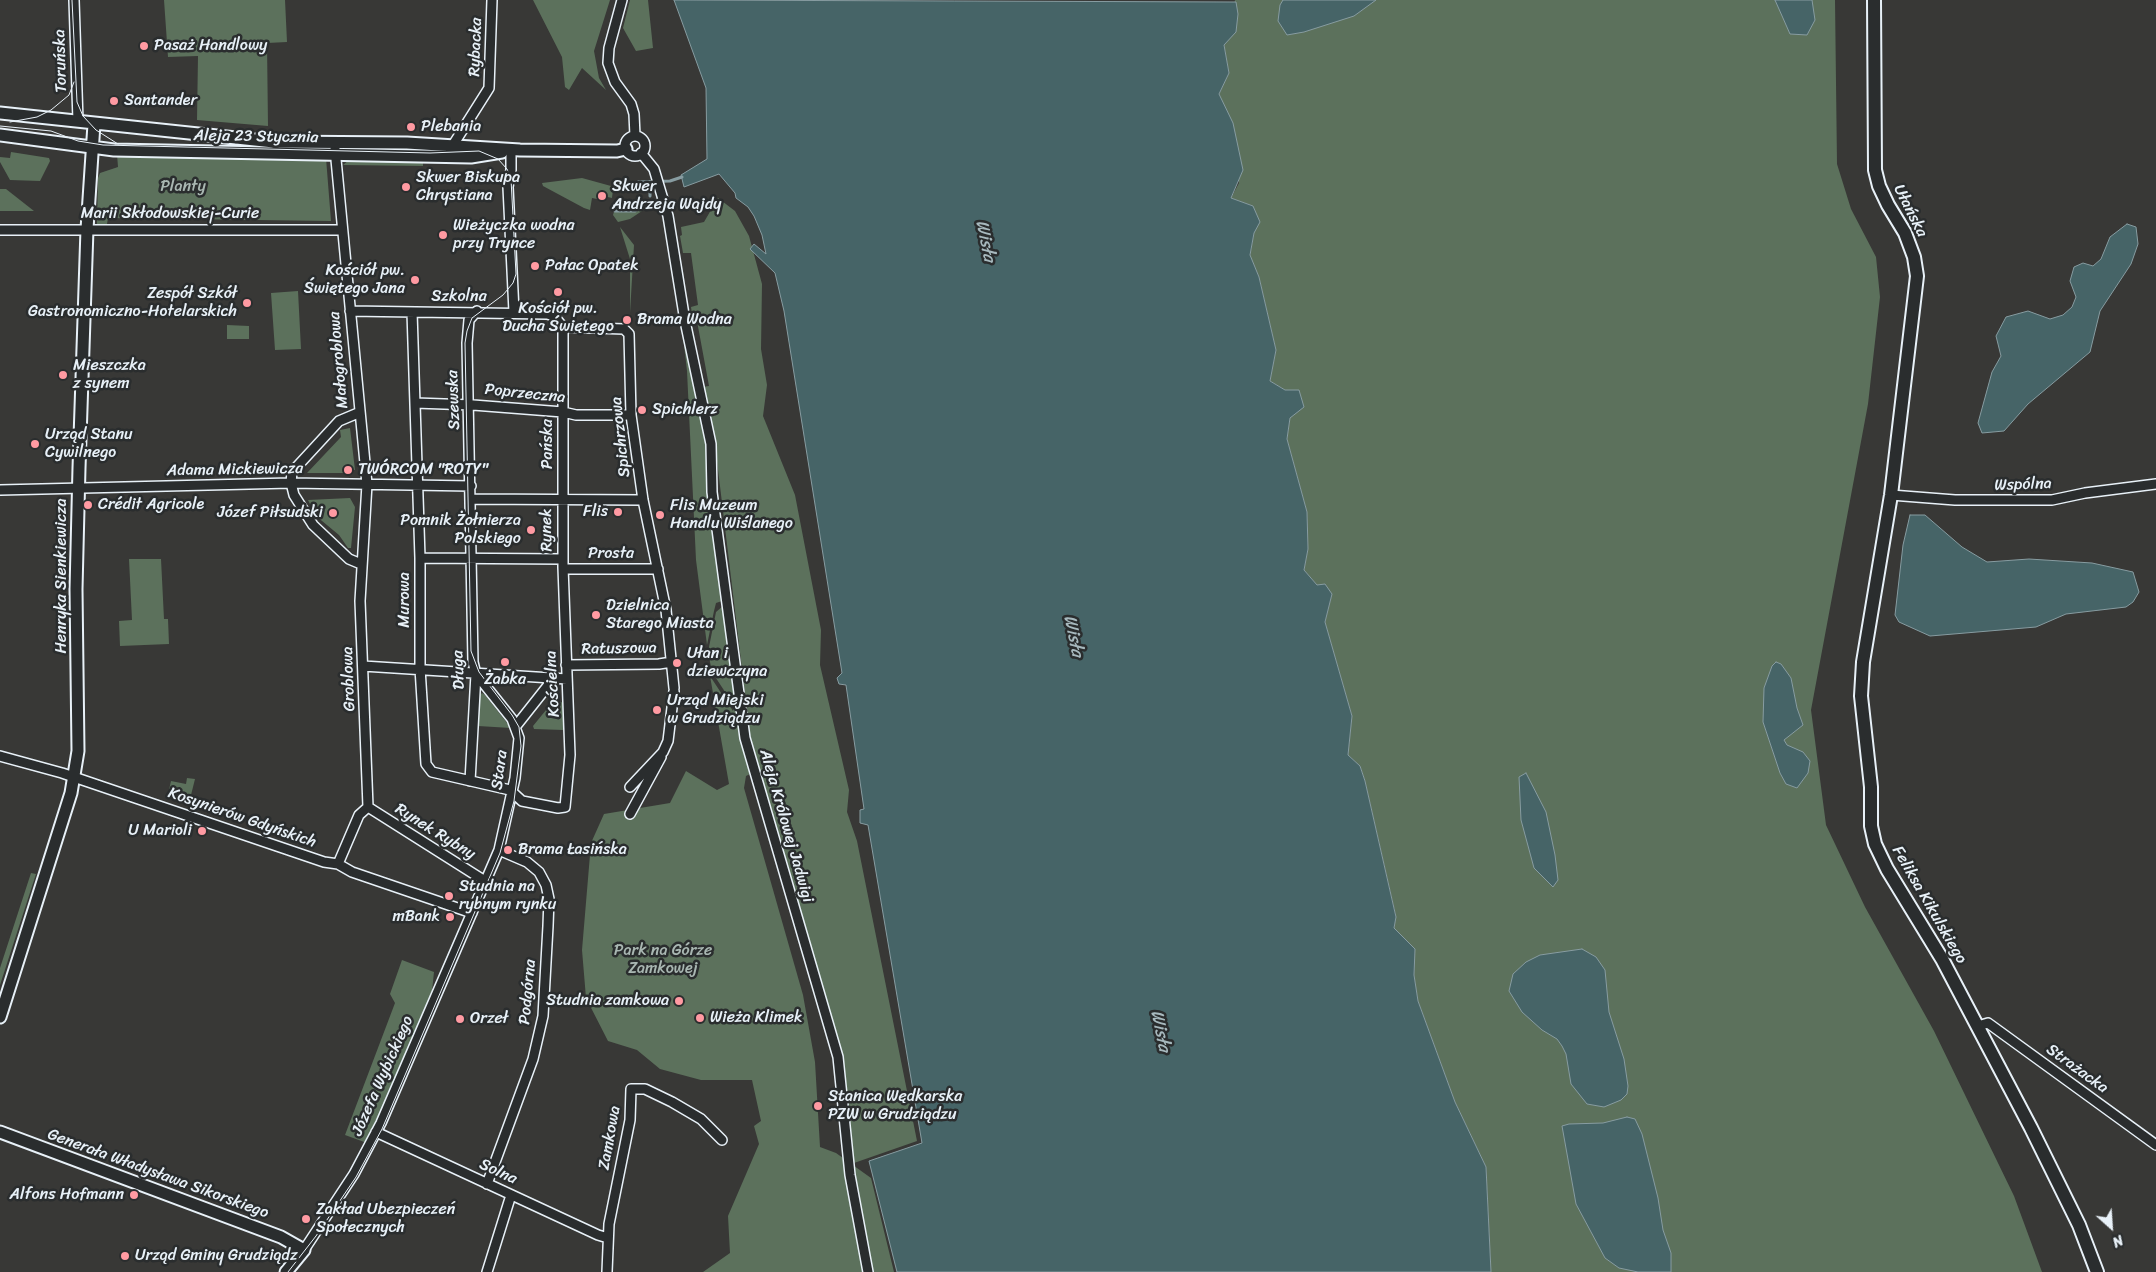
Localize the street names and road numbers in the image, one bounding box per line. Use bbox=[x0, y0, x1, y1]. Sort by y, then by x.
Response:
street label: Rybacka bbox=[465, 17, 487, 77]
street label: Toruńska bbox=[50, 29, 72, 93]
street label: Aleja 23 Stycznia bbox=[193, 126, 319, 148]
street label: Ułańska bbox=[1889, 182, 1931, 240]
street label: Marii Skłodowskiej-Curie bbox=[81, 204, 259, 224]
street label: Szkolna bbox=[431, 287, 487, 307]
street label: Małogroblowa bbox=[325, 311, 353, 409]
street label: Szewska bbox=[443, 370, 465, 430]
street label: Poprzeczna bbox=[484, 380, 566, 408]
street label: Spichrzowa bbox=[607, 396, 635, 478]
street label: Pańska bbox=[538, 419, 558, 469]
street label: Adama Mickiewicza bbox=[167, 459, 303, 481]
street label: Wspólna bbox=[1994, 474, 2052, 496]
street label: Henryka Sienkiewicza bbox=[52, 498, 72, 654]
street label: Rynek bbox=[537, 508, 557, 552]
street label: Prosta bbox=[588, 544, 634, 564]
street label: Murowa bbox=[395, 572, 415, 628]
street label: Ratuszowa bbox=[581, 639, 657, 659]
street label: Groblowa bbox=[338, 646, 360, 712]
street label: Długa bbox=[449, 650, 469, 690]
street label: Kościelna bbox=[542, 650, 564, 718]
street label: Aleja Królowej Jadwigi bbox=[755, 747, 817, 905]
street label: Stara bbox=[488, 749, 512, 791]
street label: Kosynierów Gdyńskich bbox=[165, 784, 319, 852]
street label: Rynek Rybny bbox=[391, 800, 479, 864]
street label: Feliksa Kikulskiego bbox=[1887, 843, 1971, 967]
street label: Podgórna bbox=[516, 958, 540, 1026]
street label: Józefa Wybickiego bbox=[348, 1013, 418, 1139]
street label: Strażacka bbox=[2042, 1040, 2112, 1098]
street label: Zamkowa bbox=[595, 1104, 625, 1172]
street label: Generała Władysława Sikorskiego bbox=[45, 1125, 271, 1223]
street label: Solna bbox=[476, 1155, 520, 1189]

